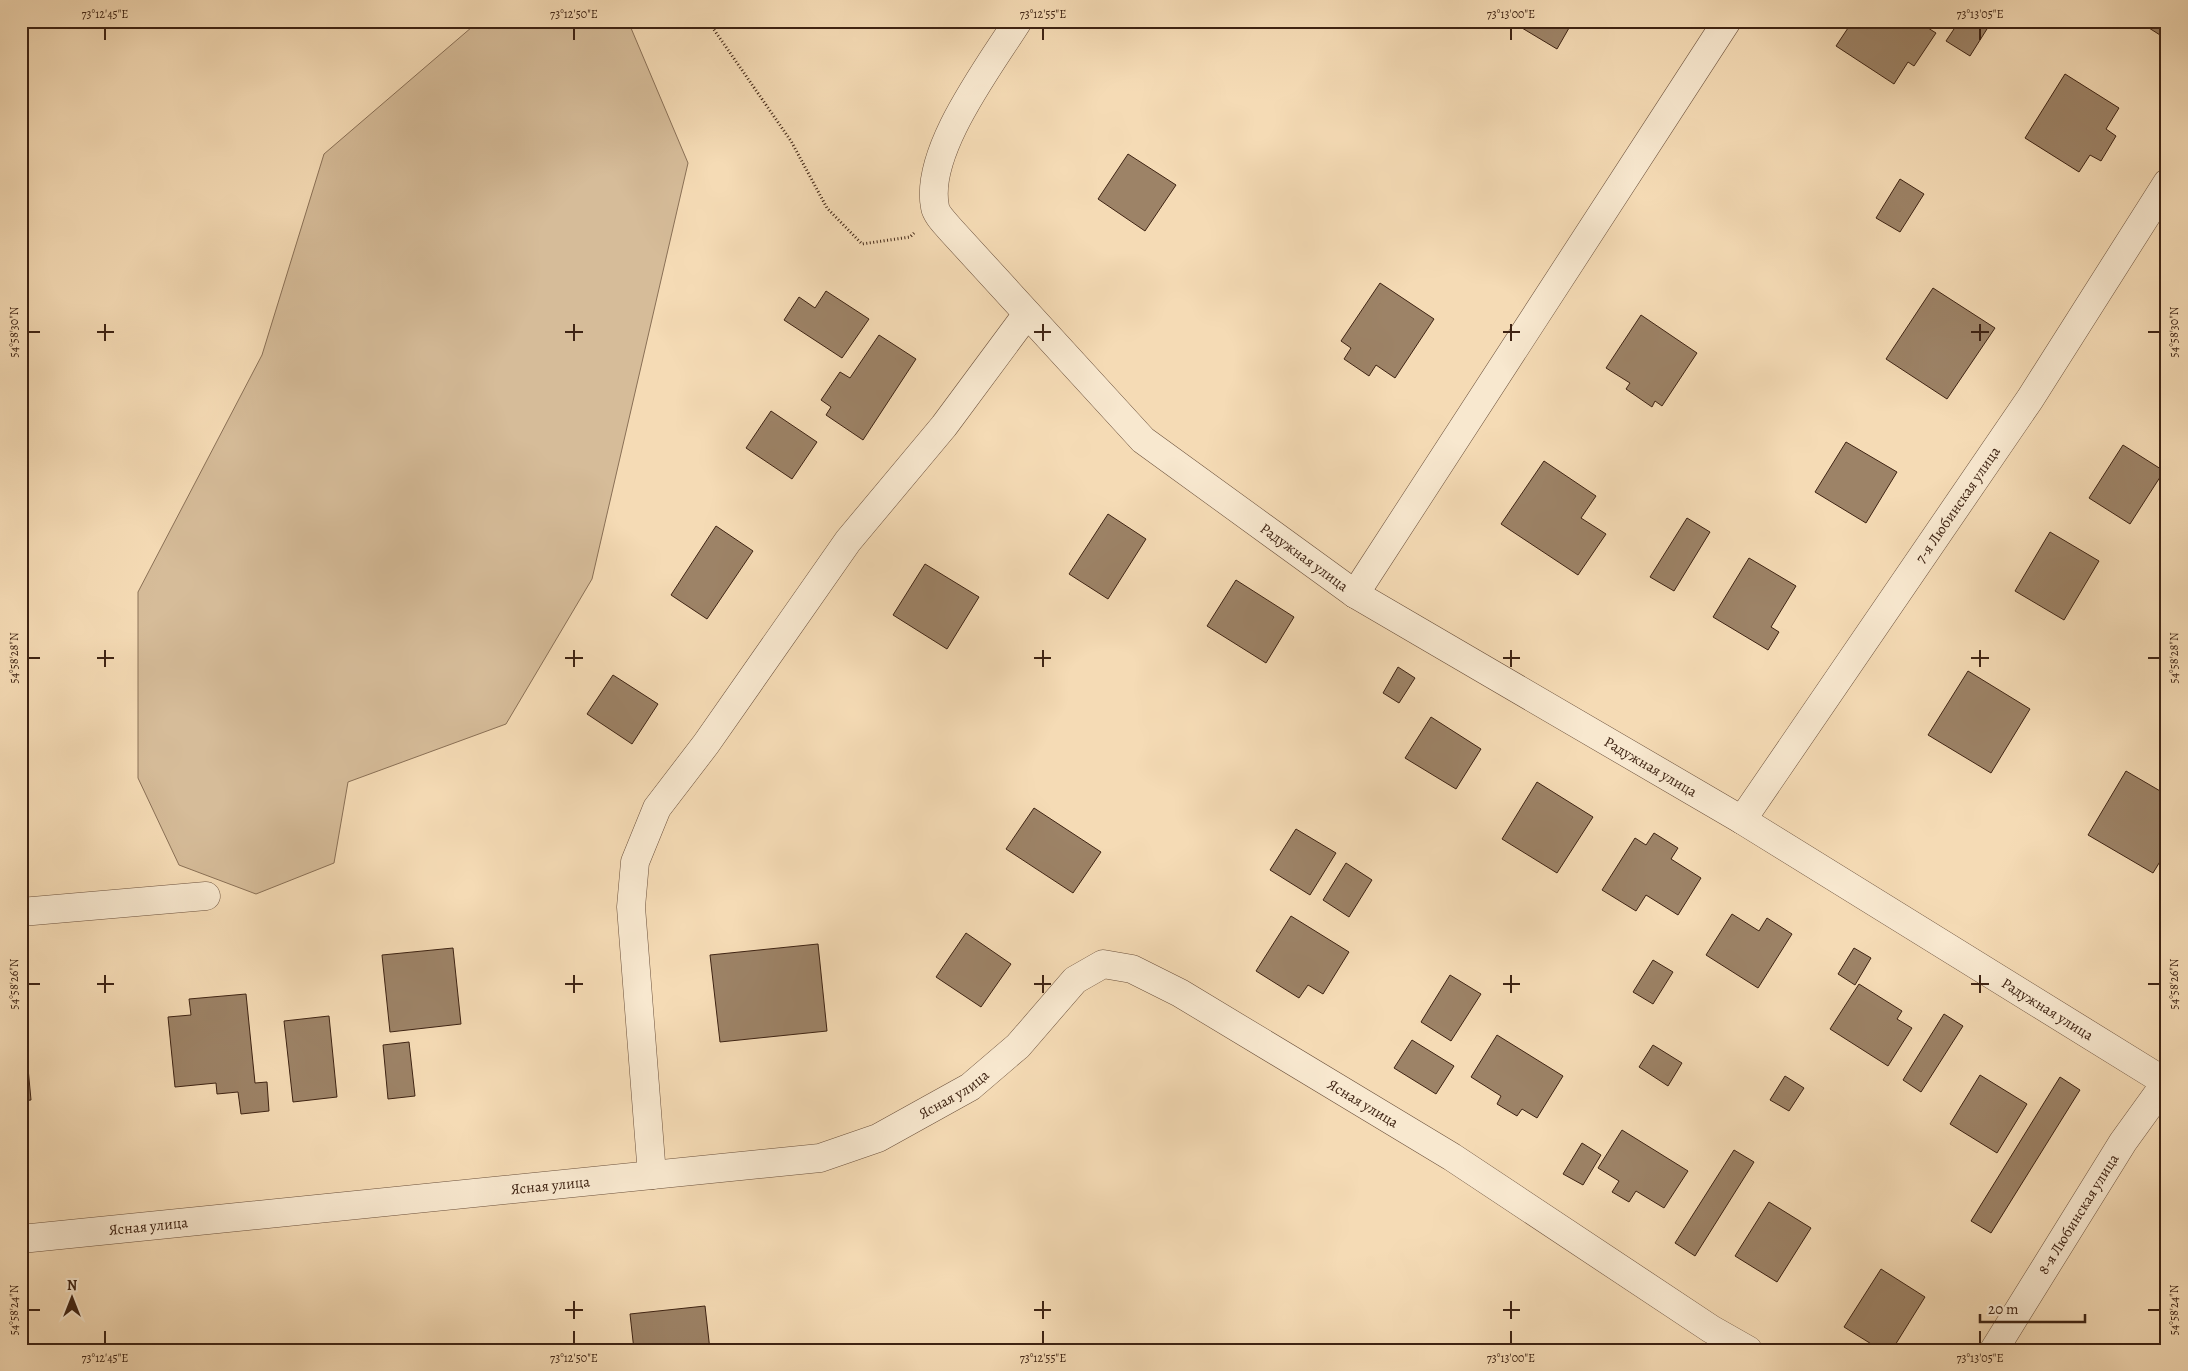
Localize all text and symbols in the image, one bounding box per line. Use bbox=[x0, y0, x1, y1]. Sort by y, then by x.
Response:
text: 73°12'45"E bbox=[82, 6, 128, 22]
text: 73°12'50"E bbox=[550, 6, 598, 22]
text: 73°12'55"E bbox=[1020, 6, 1066, 22]
text: 73°13'00"E bbox=[1487, 6, 1535, 22]
text: 73°13'05"E bbox=[1956, 6, 2004, 22]
text: 54°58'30"N bbox=[6, 306, 22, 357]
text: 54°58'30"N bbox=[2166, 306, 2182, 357]
street label: 7-я Любинская улица bbox=[1911, 442, 2005, 567]
street label: Радужная улица bbox=[1256, 518, 1353, 596]
text: 54°58'28"N bbox=[6, 632, 22, 684]
text: 54°58'28"N bbox=[2166, 632, 2182, 684]
street label: Радужная улица bbox=[1600, 732, 1701, 802]
text: 54°58'26"N bbox=[6, 958, 22, 1009]
text: 54°58'26"N bbox=[2166, 958, 2182, 1009]
street label: Радужная улица bbox=[1998, 973, 2097, 1045]
street label: Ясная улица bbox=[915, 1065, 993, 1124]
street label: Ясная улица bbox=[1324, 1074, 1402, 1132]
street label: 8-я Любинская улица bbox=[2033, 1150, 2123, 1278]
street label: Ясная улица bbox=[510, 1171, 591, 1199]
street label: Ясная улица bbox=[108, 1212, 189, 1240]
north arrow bbox=[48, 1274, 98, 1324]
text: N bbox=[67, 1276, 77, 1295]
text: 54°58'24"N bbox=[6, 1284, 22, 1335]
text: 54°58'24"N bbox=[2166, 1284, 2182, 1335]
scale bar bbox=[1980, 1291, 2086, 1323]
text: 20 m bbox=[1988, 1299, 2019, 1319]
text: 73°12'45"E bbox=[82, 1350, 128, 1366]
text: 73°12'50"E bbox=[550, 1350, 598, 1366]
text: 73°12'55"E bbox=[1020, 1350, 1066, 1366]
text: 73°13'00"E bbox=[1487, 1350, 1535, 1366]
text: 73°13'05"E bbox=[1956, 1350, 2004, 1366]

